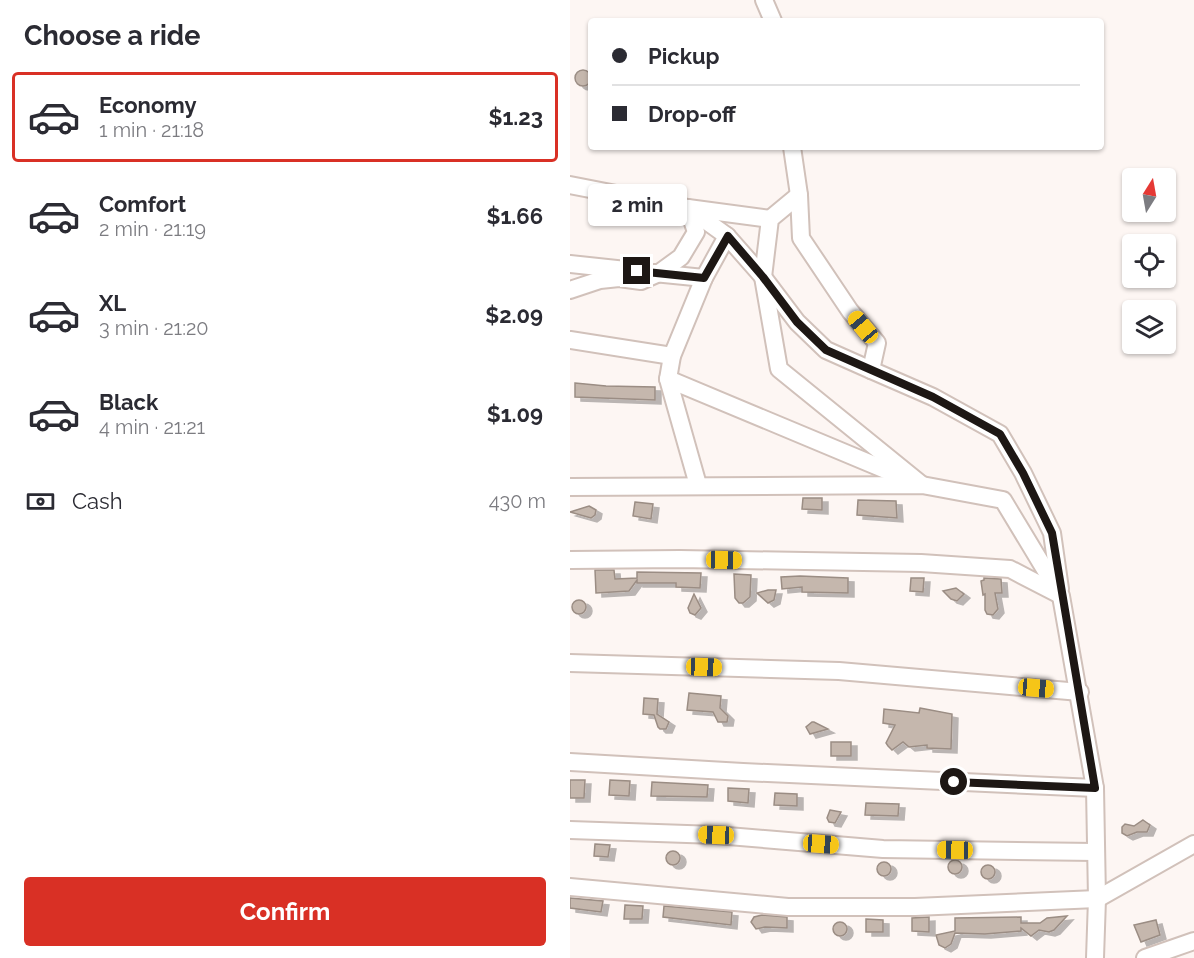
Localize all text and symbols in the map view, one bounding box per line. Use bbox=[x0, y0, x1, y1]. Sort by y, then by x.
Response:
text: Choose a ride bbox=[24, 20, 200, 51]
text: Pickup bbox=[648, 43, 720, 69]
icon: car bbox=[27, 90, 81, 144]
text: Economy bbox=[99, 92, 197, 118]
text: Drop-off bbox=[648, 101, 736, 127]
text: $1.23 bbox=[489, 104, 543, 130]
text: 1 min · 21:18 bbox=[99, 118, 204, 142]
north arrow bbox=[1122, 168, 1176, 222]
map controls bbox=[1122, 168, 1176, 354]
callout: 2 min bbox=[587, 184, 686, 226]
icon: car bbox=[27, 189, 81, 243]
text: Comfort bbox=[99, 191, 186, 217]
text: 2 min bbox=[612, 193, 663, 217]
text: $1.66 bbox=[487, 203, 543, 229]
text: 2 min · 21:19 bbox=[99, 217, 206, 241]
button: locate bbox=[1122, 234, 1176, 288]
route end bbox=[623, 257, 650, 284]
icon: car bbox=[27, 288, 81, 342]
text: XL bbox=[99, 290, 126, 316]
button: layers bbox=[1122, 300, 1176, 354]
text: $2.09 bbox=[485, 302, 543, 328]
car bbox=[845, 307, 881, 347]
text: 3 min · 21:20 bbox=[99, 316, 209, 340]
icon: car bbox=[27, 387, 81, 441]
text: Black bbox=[99, 389, 158, 415]
text: $1.09 bbox=[487, 401, 543, 427]
text: 4 min · 21:21 bbox=[99, 415, 205, 439]
icon: cash bbox=[24, 485, 57, 518]
text: Cash bbox=[72, 488, 123, 514]
text: 430 m bbox=[489, 489, 546, 513]
car bbox=[706, 551, 742, 569]
car bbox=[686, 657, 722, 677]
car bbox=[1017, 677, 1055, 699]
route start bbox=[940, 768, 967, 795]
car bbox=[698, 825, 734, 845]
car bbox=[802, 834, 840, 854]
car bbox=[937, 841, 973, 859]
button: Confirm bbox=[24, 877, 546, 946]

